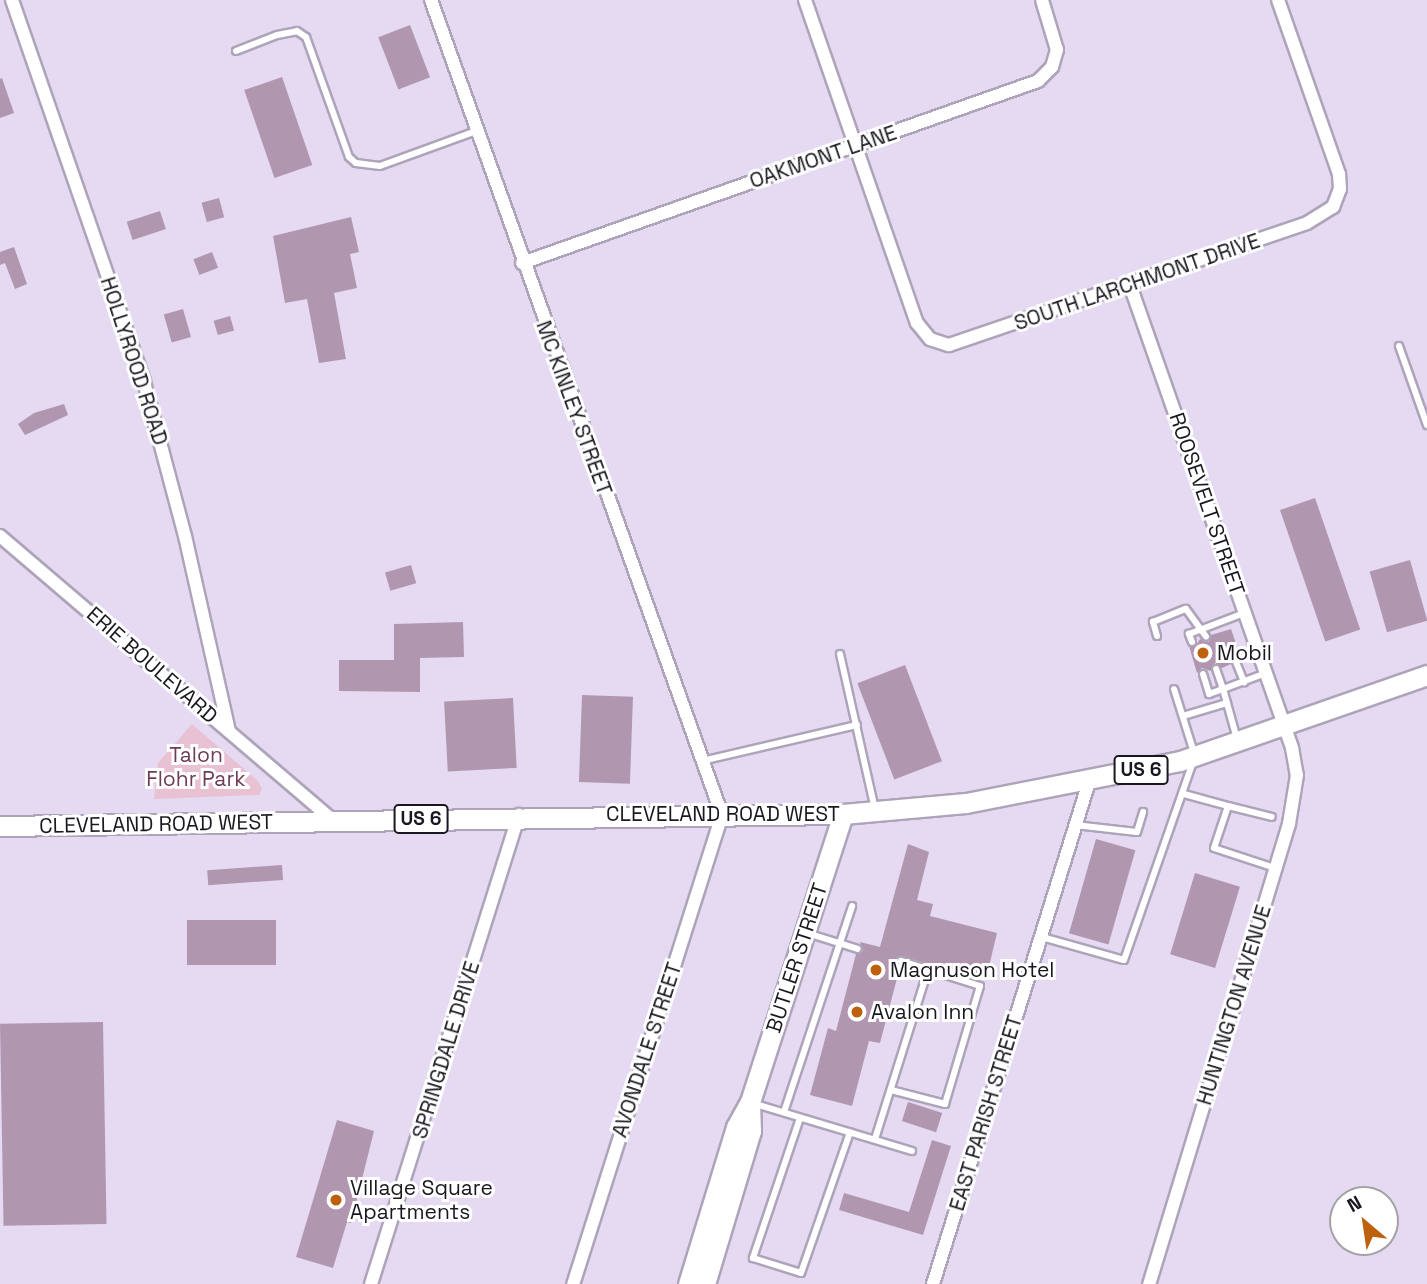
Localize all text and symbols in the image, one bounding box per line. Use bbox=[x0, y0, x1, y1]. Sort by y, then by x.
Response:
street label: OAKMONT LANE bbox=[746, 120, 900, 194]
street label: SOUTH LARCHMONT DRIVE bbox=[1011, 228, 1263, 336]
street label: HOLLYROOD ROAD bbox=[95, 274, 173, 448]
street label: MC KINLEY STREET bbox=[531, 317, 617, 499]
street label: ROOSEVELT STREET bbox=[1164, 409, 1250, 599]
street label: ERIE BOULEVARD bbox=[81, 601, 223, 729]
place label: Mobil bbox=[1217, 640, 1272, 666]
marker: Mobil bbox=[1195, 645, 1211, 661]
park label: Talon Flohr Park bbox=[146, 742, 246, 792]
road number: US 6 bbox=[1113, 754, 1169, 786]
street label: CLEVELAND ROAD WEST bbox=[606, 801, 840, 827]
road number: US 6 bbox=[393, 804, 449, 834]
street label: CLEVELAND ROAD WEST bbox=[39, 809, 273, 839]
street label: BUTLER STREET bbox=[761, 880, 833, 1036]
street label: HUNTINGTON AVENUE bbox=[1192, 902, 1276, 1108]
place label: Magnuson Hotel bbox=[890, 957, 1055, 983]
street label: SPRINGDALE DRIVE bbox=[407, 958, 485, 1142]
street label: AVONDALE STREET bbox=[607, 959, 687, 1141]
marker: Magnuson Hotel bbox=[868, 962, 884, 978]
place label: Avalon Inn bbox=[871, 999, 974, 1025]
marker: Avalon Inn bbox=[849, 1004, 865, 1020]
street label: EAST PARISH STREET bbox=[944, 1012, 1028, 1214]
place label: Village Square Apartments bbox=[350, 1175, 493, 1225]
north arrow bbox=[1329, 1186, 1399, 1256]
text: N bbox=[1343, 1190, 1366, 1218]
marker: Village Square Apartments bbox=[328, 1192, 344, 1208]

